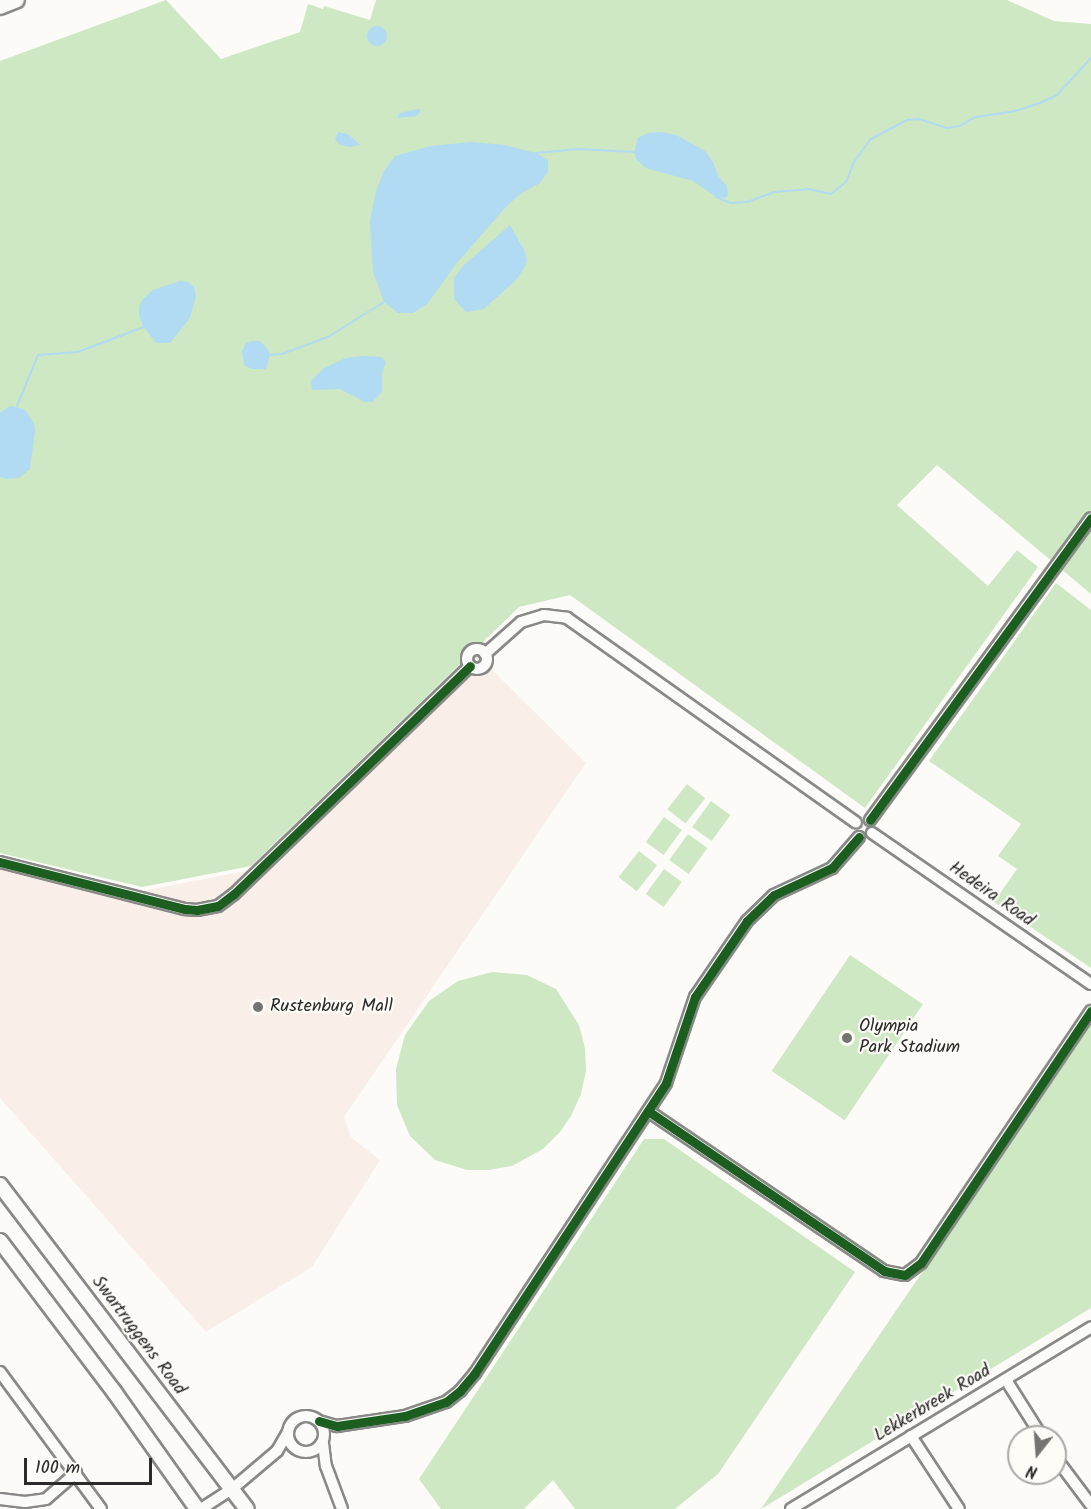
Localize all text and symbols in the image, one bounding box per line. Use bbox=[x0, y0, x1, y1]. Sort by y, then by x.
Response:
street label: Hedeira Road bbox=[944, 858, 1038, 932]
place label: Rustenburg Mall bbox=[270, 996, 393, 1018]
marker: Rustenburg Mall bbox=[251, 1000, 265, 1014]
place label: Olympia Park Stadium bbox=[859, 1017, 960, 1060]
marker: Olympia Park Stadium bbox=[840, 1031, 854, 1045]
street label: Swartruggens Road bbox=[86, 1272, 190, 1400]
street label: Lekkerbreek Road bbox=[871, 1361, 995, 1447]
north arrow bbox=[1007, 1425, 1067, 1485]
scale bar bbox=[27, 1446, 154, 1484]
text: 100 m bbox=[35, 1454, 80, 1483]
text: N bbox=[1024, 1457, 1041, 1484]

